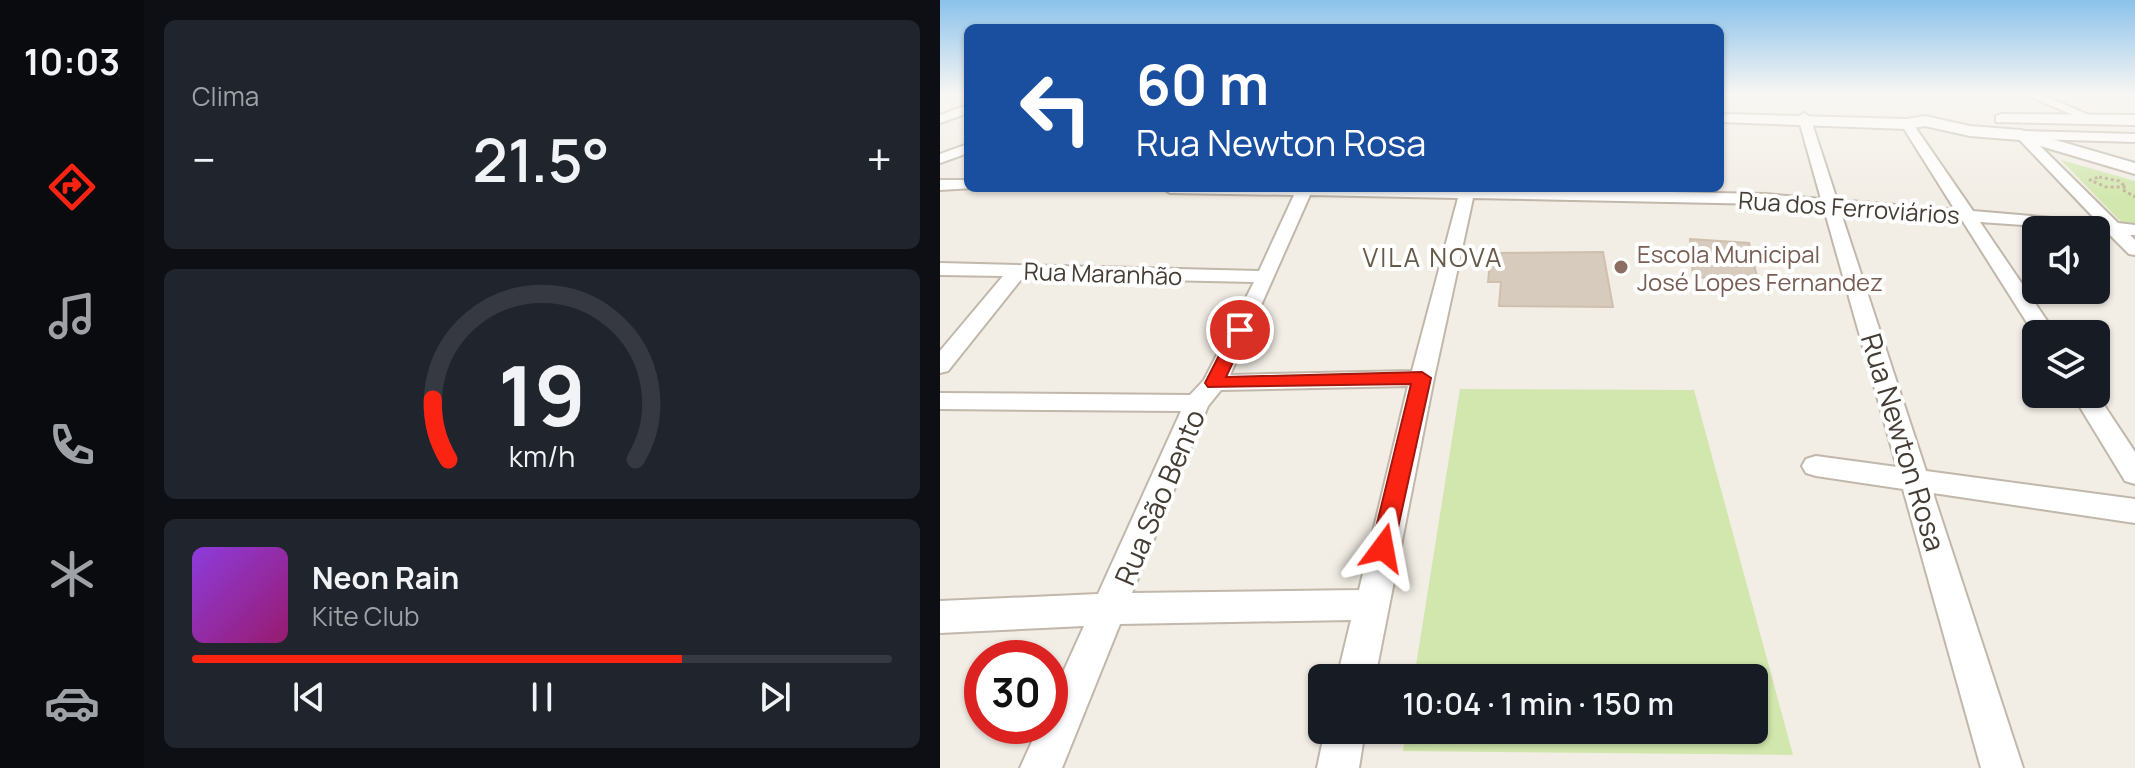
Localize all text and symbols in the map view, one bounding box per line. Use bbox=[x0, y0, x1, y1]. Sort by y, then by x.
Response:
text: 10:03 bbox=[24, 37, 120, 86]
text: 60 m bbox=[1136, 45, 1269, 122]
icon: left bbox=[1004, 56, 1108, 160]
text: Clima bbox=[192, 78, 259, 114]
text: 21.5° bbox=[473, 118, 610, 200]
text: Rua Newton Rosa bbox=[1136, 118, 1426, 167]
text: − bbox=[192, 129, 216, 189]
text: + bbox=[867, 129, 892, 189]
icon: directions bbox=[44, 159, 100, 215]
street label: Rua dos Ferroviários bbox=[1737, 183, 1961, 231]
map controls bbox=[2022, 216, 2110, 408]
button: sound bbox=[2022, 216, 2110, 304]
place label: Escola Municipal José Lopes Fernandez bbox=[1637, 237, 1883, 298]
district label: VILA NOVA bbox=[1363, 239, 1503, 275]
street label: Rua Maranhão bbox=[1023, 254, 1183, 292]
marker: Escola Municipal José Lopes Fernandez bbox=[1612, 258, 1630, 276]
icon: music bbox=[44, 288, 100, 344]
pin bbox=[1206, 296, 1274, 364]
icon: arrive bbox=[1218, 308, 1262, 352]
button: layers bbox=[2022, 320, 2110, 408]
street label: Rua Newton Rosa bbox=[1853, 329, 1955, 555]
text: 19 bbox=[498, 337, 586, 451]
street label: Rua São Bento bbox=[1105, 403, 1213, 591]
icon: phone bbox=[44, 417, 100, 473]
text: km/h bbox=[509, 437, 575, 476]
position arrow bbox=[1341, 506, 1425, 590]
icon: climate bbox=[44, 546, 100, 602]
text: Neon Rain bbox=[312, 557, 459, 598]
text: Kite Club bbox=[312, 598, 419, 634]
speed limit sign: 30 bbox=[964, 640, 1068, 744]
icon: car bbox=[44, 675, 100, 731]
icon: previous bbox=[287, 675, 331, 719]
icon: pause bbox=[520, 675, 564, 719]
icon: next bbox=[753, 675, 797, 719]
text: 10:04 · 1 min · 150 m bbox=[1402, 683, 1674, 724]

